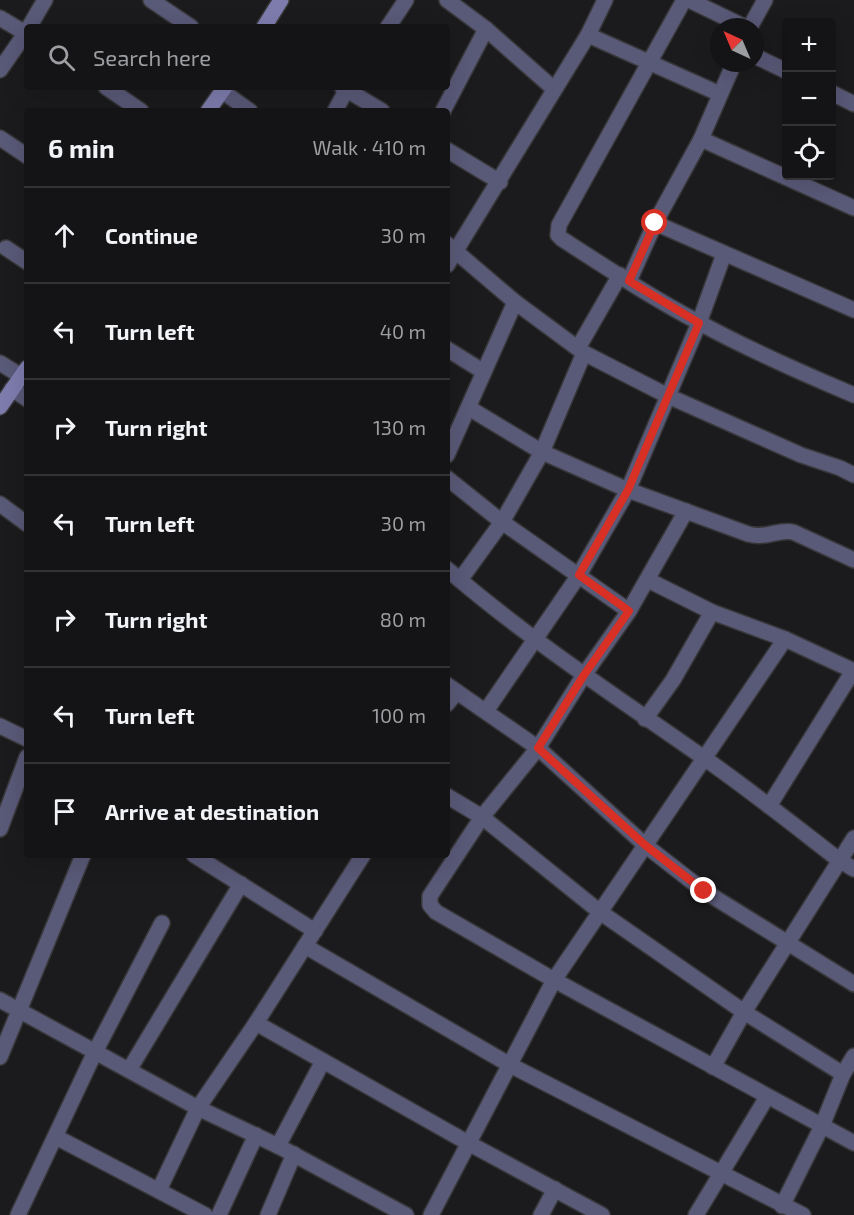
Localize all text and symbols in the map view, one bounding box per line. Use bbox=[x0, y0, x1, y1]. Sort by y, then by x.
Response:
north arrow bbox=[710, 18, 764, 72]
map controls bbox=[782, 18, 836, 180]
button: + bbox=[782, 18, 836, 72]
search box bbox=[24, 24, 450, 90]
icon: search bbox=[45, 41, 78, 74]
text: Search here bbox=[93, 44, 211, 70]
button: − bbox=[782, 72, 836, 126]
button: locate bbox=[782, 126, 836, 180]
text: 6 min bbox=[48, 132, 115, 163]
text: Walk · 410 m bbox=[312, 135, 426, 159]
route start bbox=[641, 209, 667, 235]
icon: ahead bbox=[48, 219, 81, 252]
text: Continue bbox=[105, 222, 198, 248]
text: 30 m bbox=[381, 223, 426, 247]
icon: left bbox=[48, 315, 81, 348]
text: Turn left bbox=[105, 318, 194, 344]
text: 40 m bbox=[380, 319, 426, 343]
icon: right bbox=[48, 411, 81, 444]
text: Turn right bbox=[105, 414, 207, 440]
text: 130 m bbox=[373, 415, 426, 439]
icon: left bbox=[48, 507, 81, 540]
text: Turn left bbox=[105, 510, 194, 536]
text: 30 m bbox=[381, 511, 426, 535]
icon: right bbox=[48, 603, 81, 636]
text: Turn right bbox=[105, 606, 207, 632]
text: 80 m bbox=[380, 607, 426, 631]
icon: left bbox=[48, 699, 81, 732]
text: Turn left bbox=[105, 702, 194, 728]
text: 100 m bbox=[372, 703, 426, 727]
icon: arrive bbox=[48, 795, 81, 828]
text: Arrive at destination bbox=[105, 798, 319, 824]
route end bbox=[690, 877, 716, 903]

